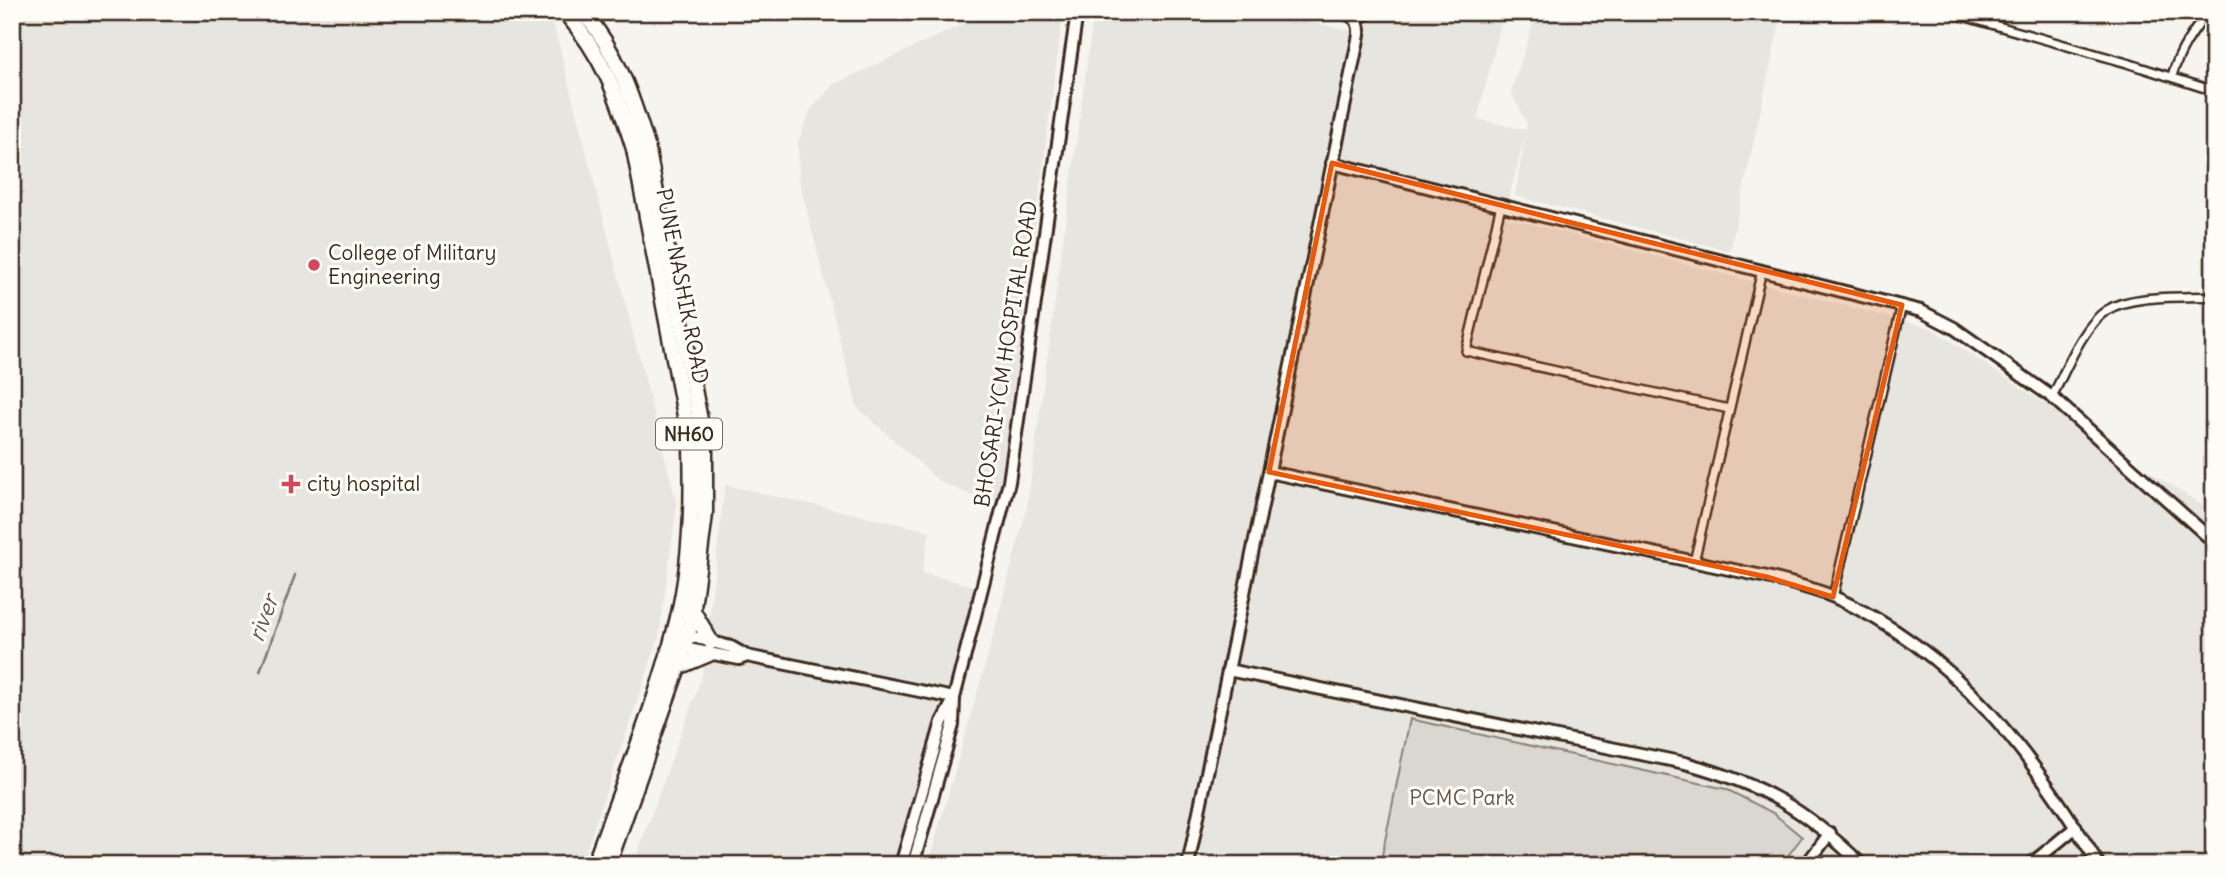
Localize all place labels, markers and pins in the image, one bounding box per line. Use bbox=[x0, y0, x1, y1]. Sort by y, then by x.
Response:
place label: College of Military Engineering bbox=[328, 239, 496, 290]
marker: College of Military Engineering bbox=[306, 257, 322, 273]
place label: city hospital bbox=[307, 470, 420, 497]
marker: city hospital bbox=[281, 474, 301, 494]

